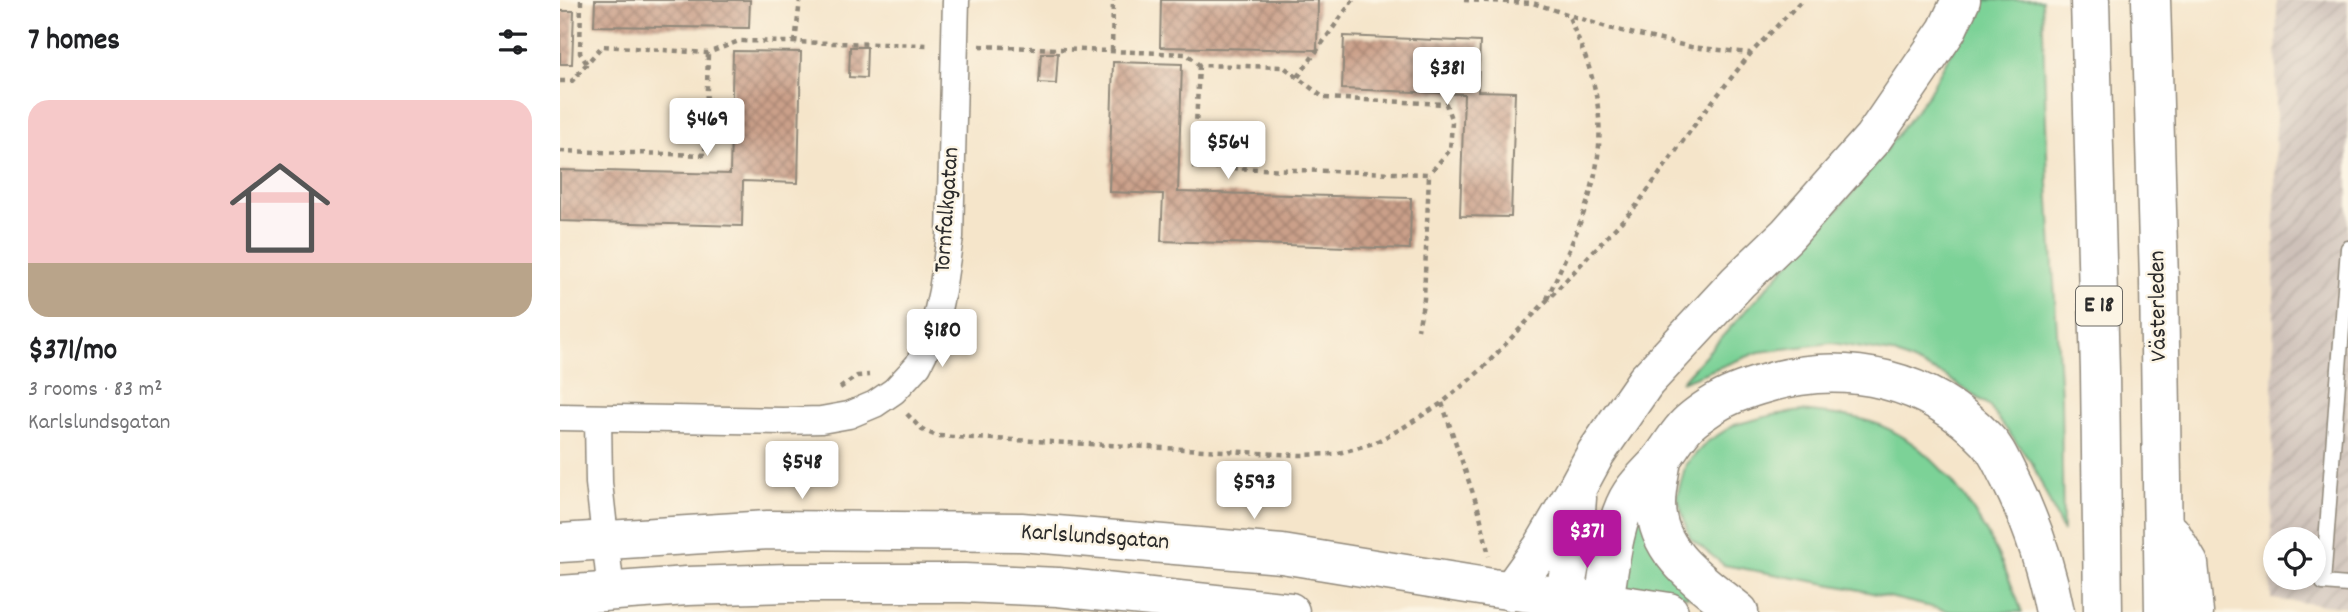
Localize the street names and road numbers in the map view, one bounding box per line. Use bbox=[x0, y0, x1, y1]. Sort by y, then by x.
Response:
street label: Tornfalkgatan bbox=[927, 146, 969, 274]
street label: Västerleden bbox=[2141, 250, 2177, 362]
road number: E 18 bbox=[2076, 286, 2122, 326]
street label: Karlslundsgatan bbox=[1020, 516, 1170, 560]

